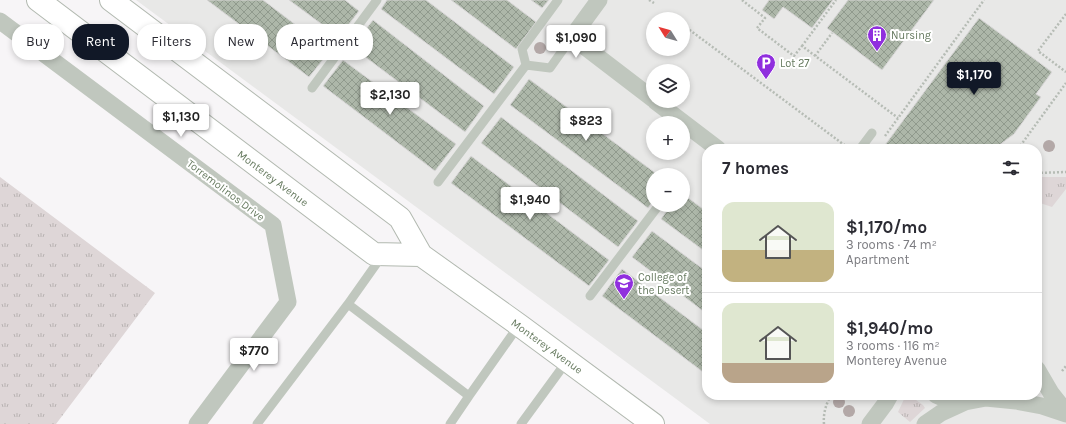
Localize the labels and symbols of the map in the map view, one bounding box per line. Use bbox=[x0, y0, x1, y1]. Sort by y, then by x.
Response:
north arrow bbox=[646, 12, 690, 56]
building icon: Nursing bbox=[866, 24, 888, 52]
pin: $1,090 bbox=[543, 25, 609, 59]
place label: Nursing bbox=[891, 29, 932, 42]
parking icon: Lot 27 bbox=[755, 52, 777, 80]
place label: Lot 27 bbox=[780, 57, 809, 70]
pin: $1,170 bbox=[941, 62, 1007, 96]
pin: $2,130 bbox=[357, 82, 423, 116]
pin: $1,130 bbox=[148, 104, 214, 138]
pin: $823 bbox=[562, 108, 610, 142]
street label: Monterey Avenue bbox=[235, 148, 311, 209]
street label: Torremolinos Drive bbox=[184, 157, 267, 224]
pin: $1,940 bbox=[497, 187, 563, 221]
place label: College of the Desert bbox=[638, 271, 690, 297]
school or university icon: College of the Desert bbox=[613, 272, 635, 300]
street label: Monterey Avenue bbox=[508, 316, 585, 377]
pin: $770 bbox=[230, 338, 278, 372]

